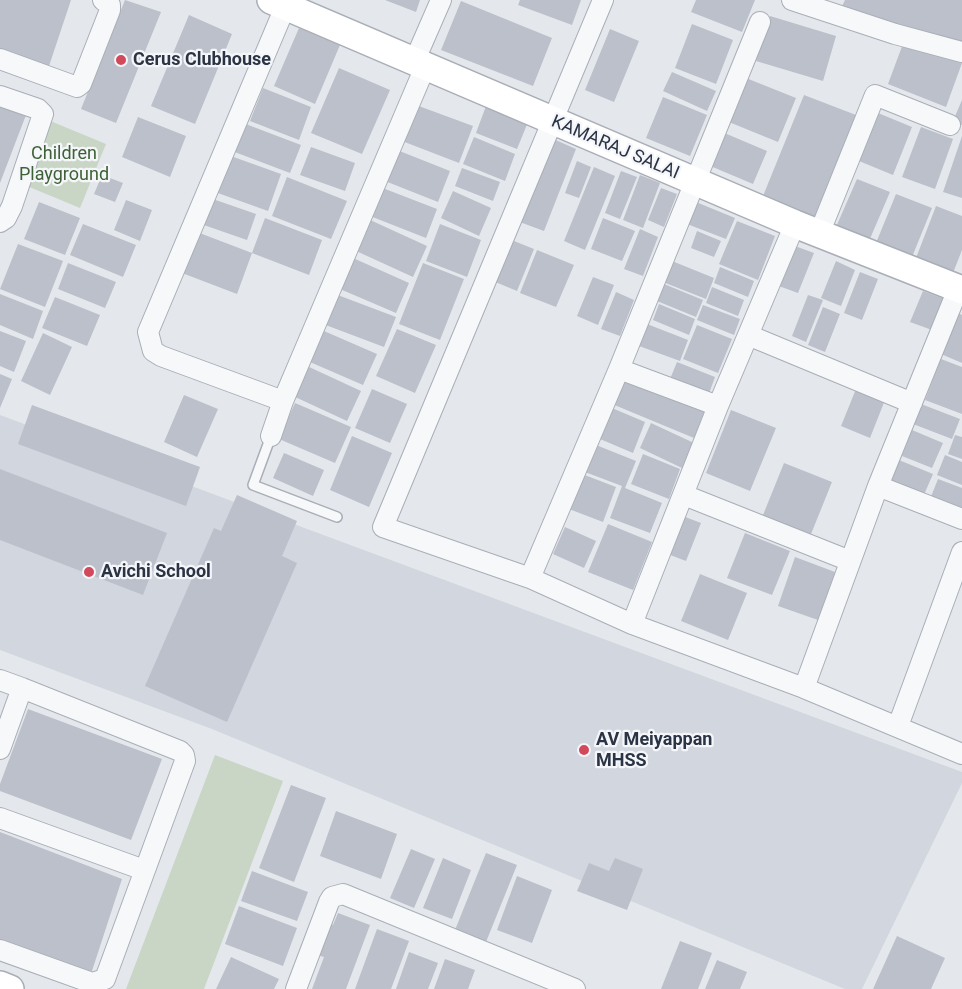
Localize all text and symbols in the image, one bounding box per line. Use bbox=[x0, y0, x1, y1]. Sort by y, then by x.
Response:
place label: Cerus Clubhouse bbox=[133, 49, 271, 71]
marker: Cerus Clubhouse bbox=[114, 53, 128, 67]
street label: KAMARAJ SALAI bbox=[548, 111, 682, 185]
park label: Children Playground bbox=[19, 143, 109, 186]
place label: Avichi School bbox=[101, 561, 211, 583]
marker: Avichi School bbox=[82, 565, 96, 579]
place label: AV Meiyappan MHSS bbox=[596, 729, 712, 771]
marker: AV Meiyappan MHSS bbox=[577, 743, 591, 757]

